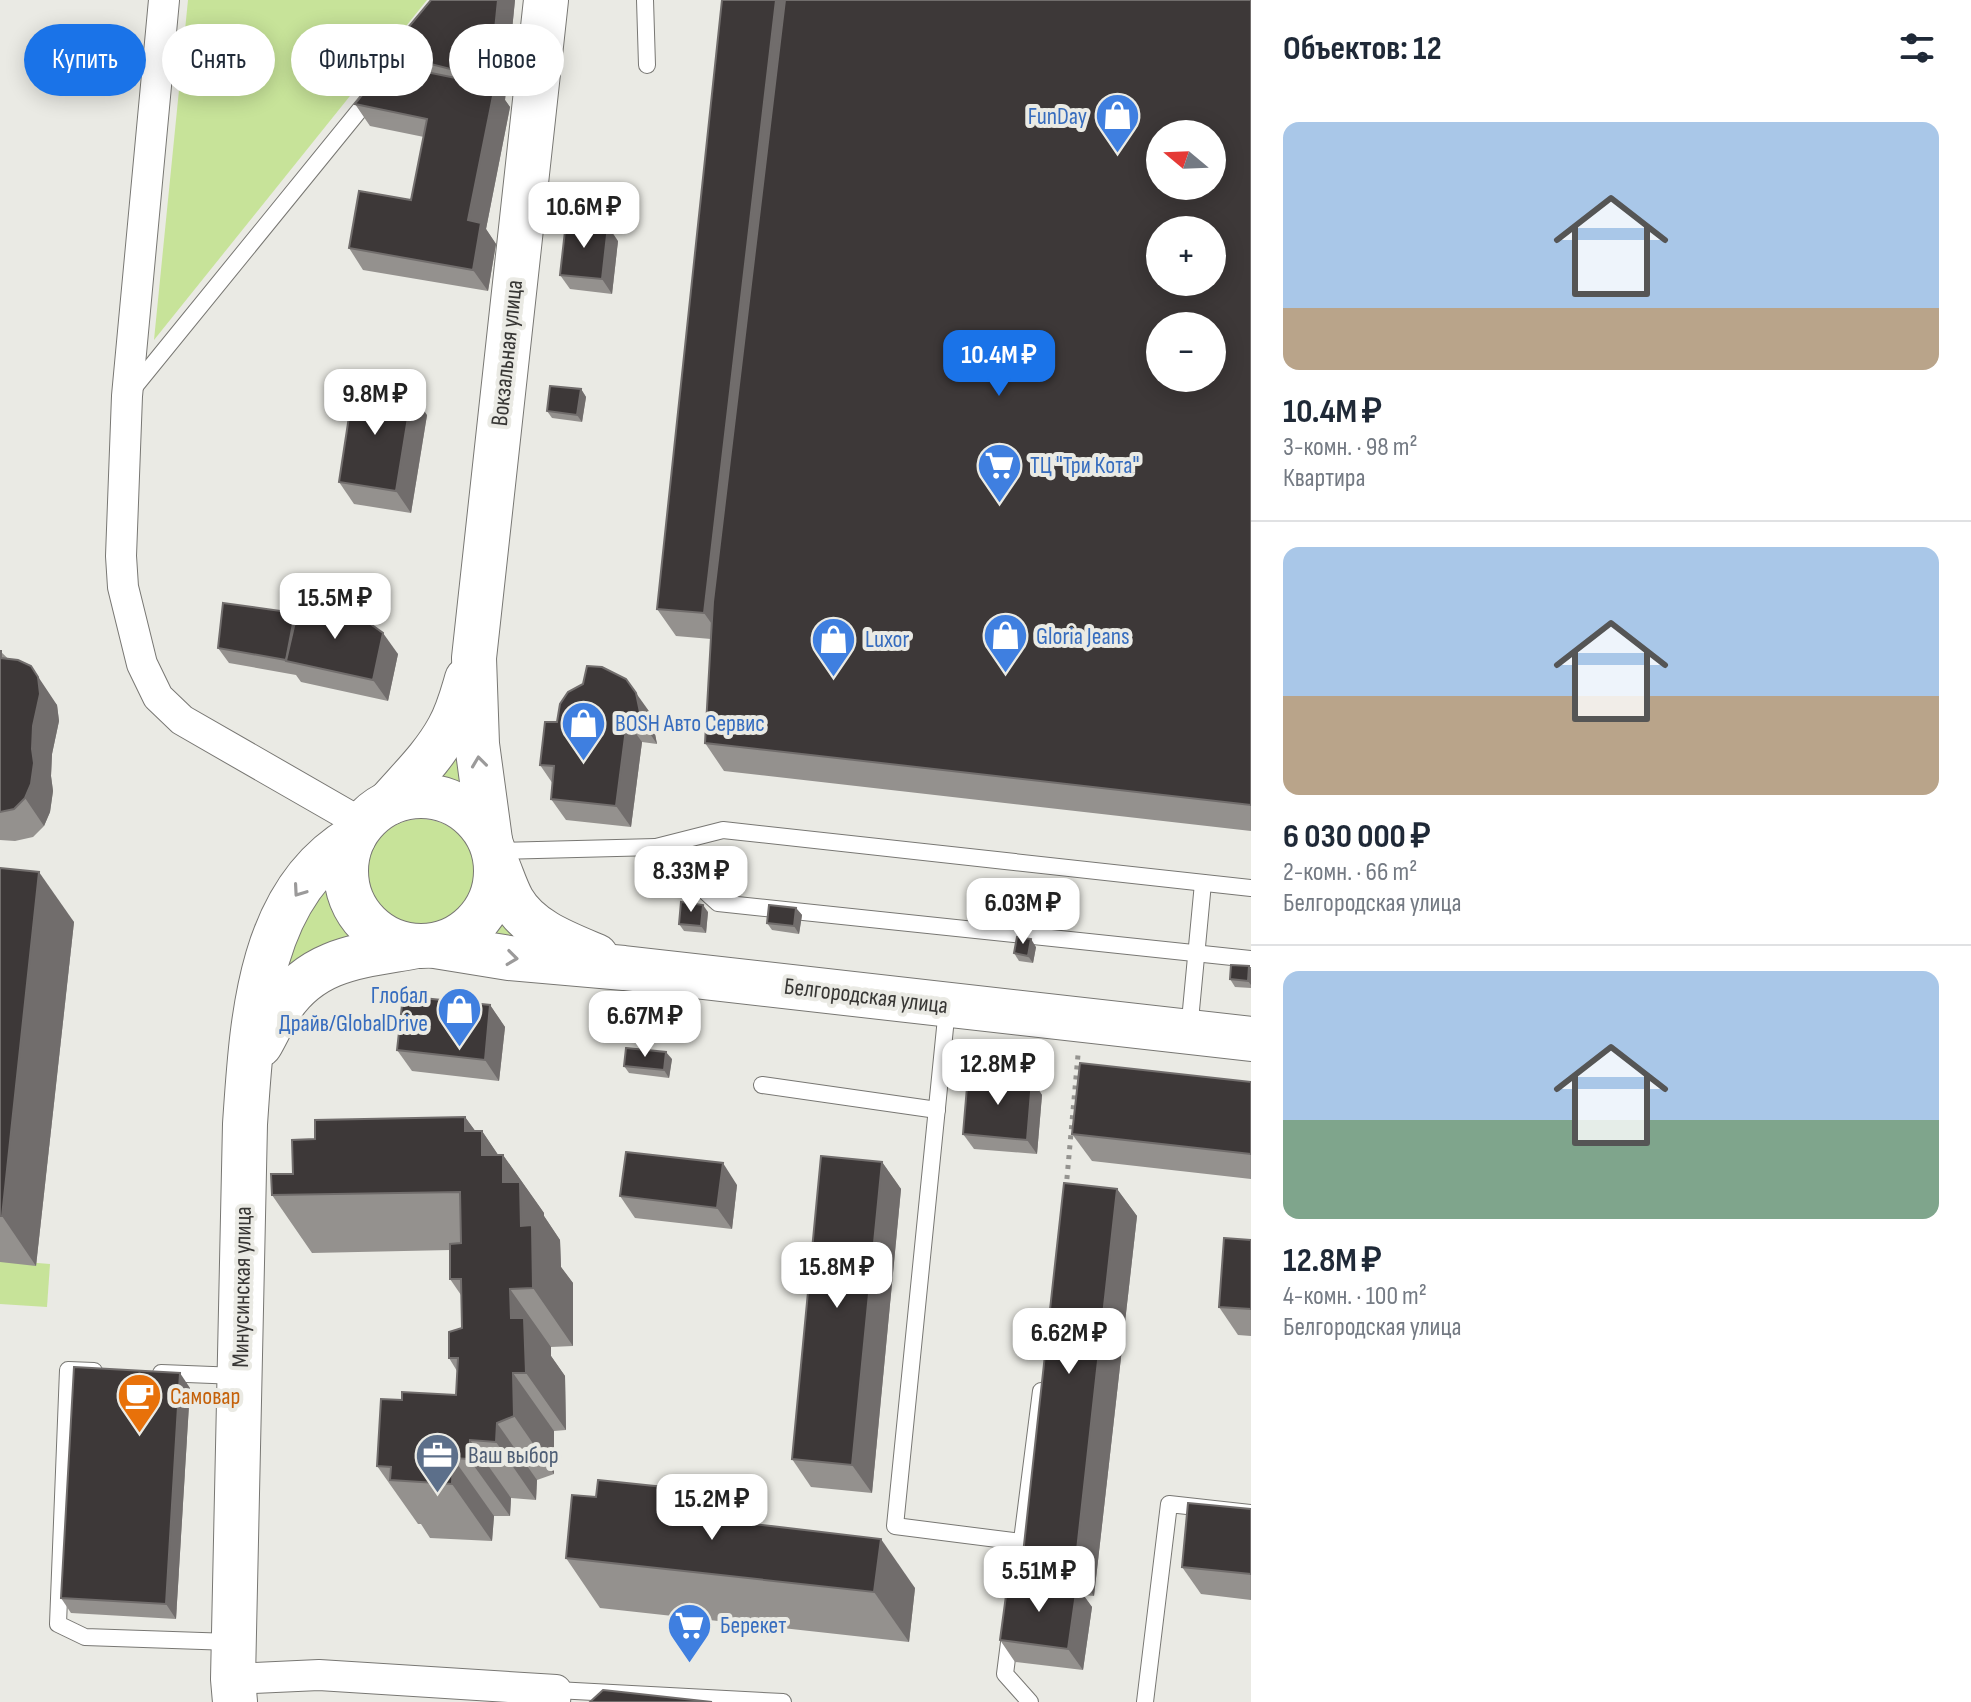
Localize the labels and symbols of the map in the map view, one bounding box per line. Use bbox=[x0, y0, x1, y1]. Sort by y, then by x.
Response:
shop icon: FunDay bbox=[1094, 92, 1142, 155]
place label: FunDay bbox=[1028, 102, 1087, 131]
north arrow bbox=[1146, 120, 1226, 200]
pin: 10.6M ₽ bbox=[510, 182, 658, 250]
street label: Вокзальная улица bbox=[485, 279, 529, 427]
pin: 10.4M ₽ bbox=[925, 330, 1073, 398]
pin: 9.8M ₽ bbox=[310, 369, 440, 437]
supermarket icon: ТЦ "Три Кота" bbox=[975, 441, 1023, 504]
place label: ТЦ "Три Кота" bbox=[1030, 451, 1140, 480]
pin: 15.5M ₽ bbox=[261, 573, 409, 641]
shop icon: Gloria Jeans bbox=[981, 612, 1029, 675]
shop icon: Luxor bbox=[810, 615, 858, 678]
place label: Gloria Jeans bbox=[1036, 622, 1130, 651]
place label: Luxor bbox=[865, 625, 909, 654]
shop icon: BOSH Авто Сервис bbox=[560, 699, 608, 762]
place label: BOSH Авто Сервис bbox=[615, 709, 765, 738]
one-way arrow bbox=[470, 756, 487, 769]
pin: 8.33M ₽ bbox=[617, 846, 765, 914]
pin: 6.03M ₽ bbox=[949, 878, 1097, 946]
one-way arrow bbox=[294, 883, 309, 897]
one-way arrow bbox=[506, 950, 519, 967]
street label: Белгородская улица bbox=[782, 972, 950, 1020]
place label: Глобал Драйв/GlobalDrive bbox=[279, 981, 428, 1038]
shop icon: Глобал Драйв/GlobalDrive bbox=[435, 985, 483, 1048]
pin: 6.67M ₽ bbox=[571, 991, 719, 1059]
pin: 12.8M ₽ bbox=[924, 1039, 1072, 1107]
street label: Минусинская улица bbox=[226, 1206, 258, 1368]
pin: 15.8M ₽ bbox=[763, 1242, 911, 1310]
pin: 6.62M ₽ bbox=[995, 1308, 1143, 1376]
cafe icon: Самовар bbox=[115, 1372, 163, 1435]
place label: Самовар bbox=[170, 1382, 240, 1411]
office icon: Ваш выбор bbox=[413, 1431, 461, 1494]
place label: Ваш выбор bbox=[468, 1441, 559, 1470]
pin: 15.2M ₽ bbox=[638, 1474, 786, 1542]
pin: 5.51M ₽ bbox=[965, 1546, 1113, 1614]
supermarket icon: Берекет bbox=[665, 1601, 713, 1664]
place label: Берекет bbox=[720, 1611, 786, 1640]

